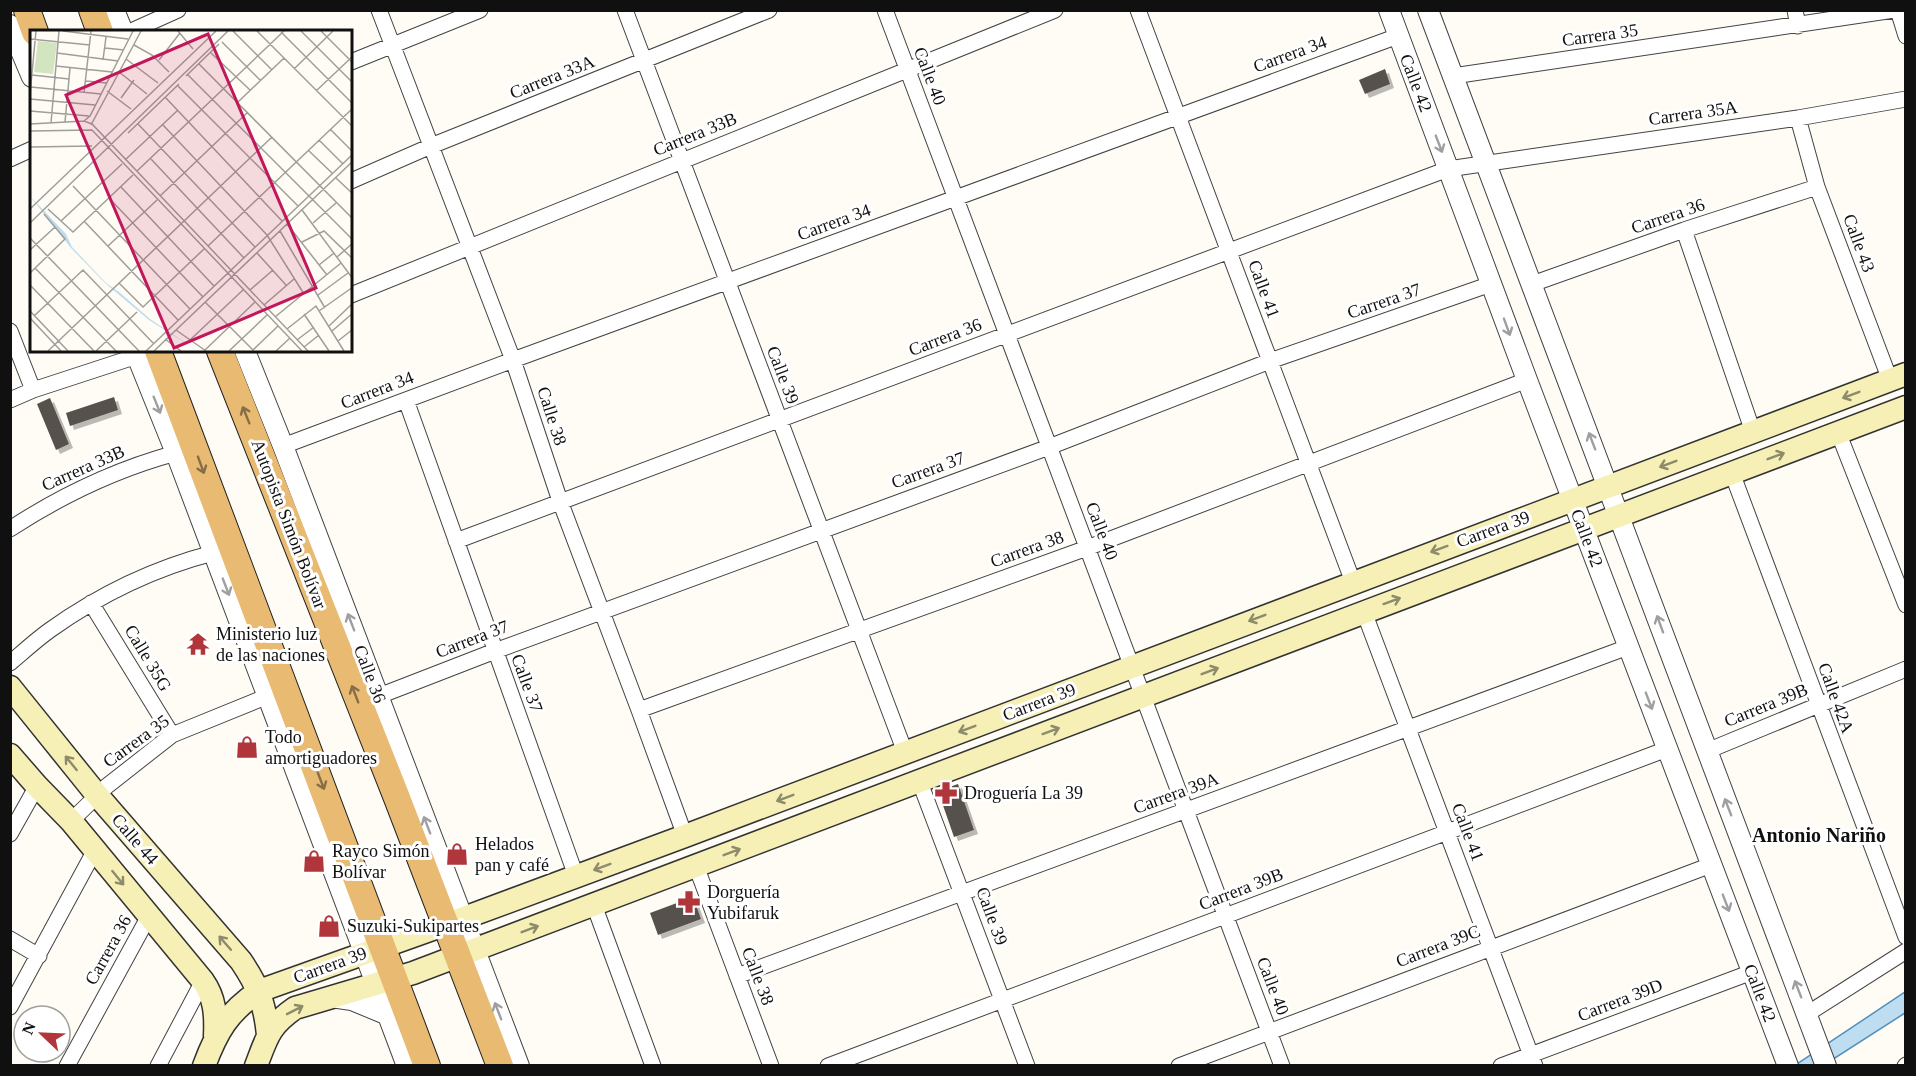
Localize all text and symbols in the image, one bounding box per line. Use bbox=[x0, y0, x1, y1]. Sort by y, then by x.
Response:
street label: Carrera 35 bbox=[1561, 20, 1639, 50]
inset map bbox=[30, 30, 352, 352]
street label: Carrera 34 bbox=[1251, 32, 1329, 76]
street label: Calle 40 bbox=[910, 44, 950, 108]
street label: Carrera 33A bbox=[507, 51, 597, 103]
street label: Calle 42 bbox=[1396, 51, 1436, 115]
street label: Carrera 35A bbox=[1647, 97, 1739, 129]
street label: Carrera 33B bbox=[650, 108, 740, 160]
one-way arrow bbox=[1434, 134, 1445, 153]
street label: Carrera 36 bbox=[1629, 194, 1707, 238]
street label: Carrera 34 bbox=[795, 200, 873, 244]
street label: Calle 43 bbox=[1839, 211, 1879, 275]
street label: Calle 41 bbox=[1244, 257, 1284, 321]
street label: Carrera 37 bbox=[1345, 279, 1423, 323]
street label: Carrera 36 bbox=[906, 314, 984, 360]
one-way arrow bbox=[1502, 317, 1513, 335]
street label: Calle 39 bbox=[763, 343, 803, 407]
street label: Carrera 34 bbox=[338, 367, 416, 413]
street label: Calle 38 bbox=[533, 384, 571, 448]
one-way arrow bbox=[1842, 390, 1861, 401]
one-way arrow bbox=[152, 395, 163, 414]
one-way arrow bbox=[240, 406, 251, 425]
one-way arrow bbox=[1585, 433, 1596, 451]
street label: Autopista Simón Bolívar bbox=[247, 436, 331, 612]
street label: Carrera 33B bbox=[39, 441, 127, 495]
street label: Carrera 37 bbox=[889, 448, 967, 492]
one-way arrow bbox=[1766, 450, 1784, 461]
one-way arrow bbox=[196, 455, 207, 474]
one-way arrow bbox=[1660, 459, 1678, 470]
street label: Calle 40 bbox=[1082, 499, 1122, 563]
street label: Calle 42 bbox=[1567, 506, 1607, 570]
street label: Carrera 39 bbox=[1454, 507, 1532, 551]
street label: Carrera 38 bbox=[988, 527, 1066, 571]
one-way arrow bbox=[1430, 545, 1449, 556]
one-way arrow bbox=[222, 578, 233, 596]
one-way arrow bbox=[1382, 595, 1401, 606]
one-way arrow bbox=[345, 614, 356, 632]
one-way arrow bbox=[1248, 614, 1267, 625]
one-way arrow bbox=[1654, 615, 1665, 634]
street label: Carrera 37 bbox=[433, 616, 511, 662]
street label: Calle 35G bbox=[121, 621, 175, 695]
place label: Ministerio luz de las naciones bbox=[216, 624, 325, 665]
temple icon: Ministerio luz de las naciones bbox=[185, 631, 211, 657]
street label: Calle 36 bbox=[350, 642, 390, 706]
street label: Calle 37 bbox=[507, 651, 547, 715]
street label: Calle 42A bbox=[1814, 660, 1858, 736]
one-way arrow bbox=[1200, 665, 1219, 676]
street label: Carrera 39 bbox=[1000, 679, 1078, 725]
street label: Carrera 39B bbox=[1721, 679, 1811, 731]
one-way arrow bbox=[349, 685, 360, 704]
one-way arrow bbox=[1644, 692, 1655, 710]
street label: Carrera 35 bbox=[99, 710, 173, 772]
one-way arrow bbox=[958, 724, 977, 735]
one-way arrow bbox=[1041, 725, 1060, 736]
place label: Todo amortiguadores bbox=[265, 727, 377, 768]
shop icon: Todo amortiguadores bbox=[234, 734, 260, 760]
one-way arrow bbox=[65, 755, 78, 771]
street label: Carrera 39A bbox=[1131, 768, 1221, 818]
one-way arrow bbox=[316, 772, 327, 790]
pharmacy icon: Droguería La 39 bbox=[933, 780, 959, 806]
place label: Droguería La 39 bbox=[964, 783, 1083, 803]
one-way arrow bbox=[776, 793, 795, 804]
one-way arrow bbox=[1722, 798, 1733, 816]
street label: Calle 41 bbox=[1448, 800, 1488, 864]
street label: Calle 44 bbox=[108, 810, 162, 868]
one-way arrow bbox=[421, 816, 432, 834]
district label: Antonio Nariño bbox=[1752, 824, 1886, 846]
place label: Helados pan y café bbox=[475, 834, 549, 875]
place label: Rayco Simón Bolívar bbox=[332, 841, 430, 882]
shop icon: Helados pan y café bbox=[444, 841, 470, 867]
one-way arrow bbox=[722, 846, 740, 857]
shop icon: Rayco Simón Bolívar bbox=[301, 848, 327, 874]
one-way arrow bbox=[593, 862, 612, 873]
street label: Carrera 39B bbox=[1196, 864, 1286, 914]
one-way arrow bbox=[111, 870, 124, 886]
place label: Dorguería Yubifaruk bbox=[707, 882, 780, 923]
street label: Calle 39 bbox=[972, 884, 1012, 948]
pharmacy icon: Dorguería Yubifaruk bbox=[676, 889, 702, 915]
one-way arrow bbox=[1721, 894, 1732, 912]
street label: Carrera 36 bbox=[81, 912, 135, 988]
shop icon: Suzuki-Sukipartes bbox=[316, 913, 342, 939]
place label: Suzuki-Sukipartes bbox=[347, 916, 479, 936]
street label: Carrera 39C bbox=[1393, 921, 1483, 971]
one-way arrow bbox=[520, 923, 538, 934]
one-way arrow bbox=[219, 935, 232, 951]
street label: Carrera 39 bbox=[291, 943, 369, 987]
street label: Calle 38 bbox=[738, 944, 778, 1008]
street label: Calle 40 bbox=[1253, 954, 1293, 1018]
street label: Calle 42 bbox=[1740, 961, 1780, 1025]
street label: Carrera 39D bbox=[1575, 975, 1665, 1025]
one-way arrow bbox=[1791, 980, 1802, 999]
one-way arrow bbox=[492, 1002, 503, 1021]
one-way arrow bbox=[286, 1003, 304, 1015]
north arrow bbox=[12, 1004, 72, 1064]
text: N bbox=[19, 1019, 39, 1037]

